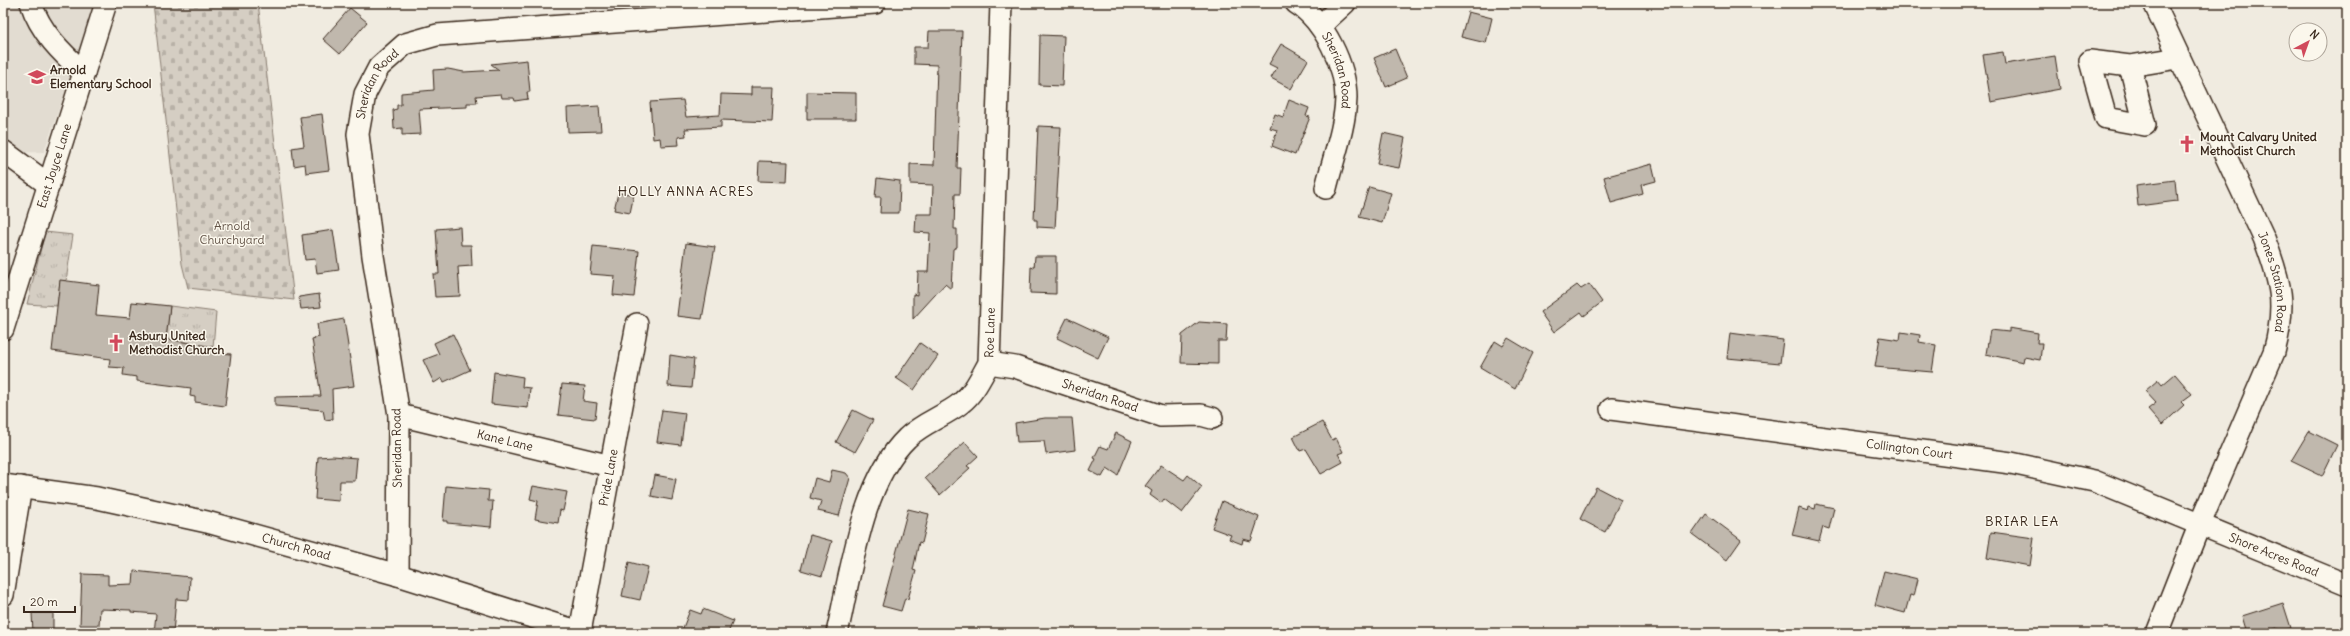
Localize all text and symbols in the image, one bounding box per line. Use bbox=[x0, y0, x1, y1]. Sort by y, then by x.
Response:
north arrow bbox=[2288, 22, 2328, 62]
text: N bbox=[2307, 27, 2322, 42]
street label: Sheridan Road bbox=[1319, 29, 1354, 109]
street label: Sheridan Road bbox=[353, 45, 401, 120]
place label: Arnold Elementary School bbox=[50, 62, 152, 92]
school or university icon: Arnold Elementary School bbox=[27, 67, 47, 87]
street label: East Joyce Lane bbox=[34, 122, 74, 210]
place label: Mount Calvary United Methodist Church bbox=[2200, 129, 2317, 158]
church icon: Mount Calvary United Methodist Church bbox=[2177, 134, 2197, 154]
district label: HOLLY ANNA ACRES bbox=[618, 183, 754, 200]
park label: Arnold Churchyard bbox=[199, 218, 265, 247]
street label: Jones Station Road bbox=[2255, 229, 2289, 334]
street label: Roe Lane bbox=[981, 307, 998, 358]
place label: Asbury United Methodist Church bbox=[129, 328, 225, 357]
church icon: Asbury United Methodist Church bbox=[106, 333, 126, 353]
street label: Sheridan Road bbox=[1060, 375, 1140, 415]
street label: Sheridan Road bbox=[388, 408, 405, 488]
street label: Kane Lane bbox=[476, 426, 535, 454]
street label: Collington Court bbox=[1865, 435, 1954, 462]
street label: Pride Lane bbox=[595, 448, 621, 507]
district label: BRIAR LEA bbox=[1985, 513, 2059, 530]
street label: Shore Acres Road bbox=[2227, 529, 2321, 580]
street label: Church Road bbox=[260, 530, 332, 563]
scale bar bbox=[24, 588, 75, 614]
text: 20 m bbox=[30, 594, 58, 609]

